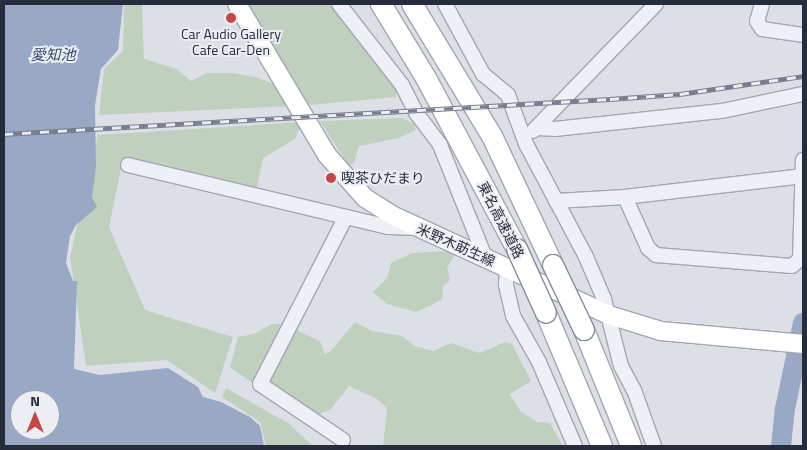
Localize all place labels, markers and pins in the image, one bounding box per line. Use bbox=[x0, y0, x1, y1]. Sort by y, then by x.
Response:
marker: Car Audio Gallery Cafe Car-Den bbox=[225, 12, 237, 24]
place label: Car Audio Gallery Cafe Car-Den bbox=[181, 26, 281, 58]
place label: 喫茶ひだまり bbox=[341, 170, 425, 186]
marker: 喫茶ひだまり bbox=[325, 172, 337, 184]

